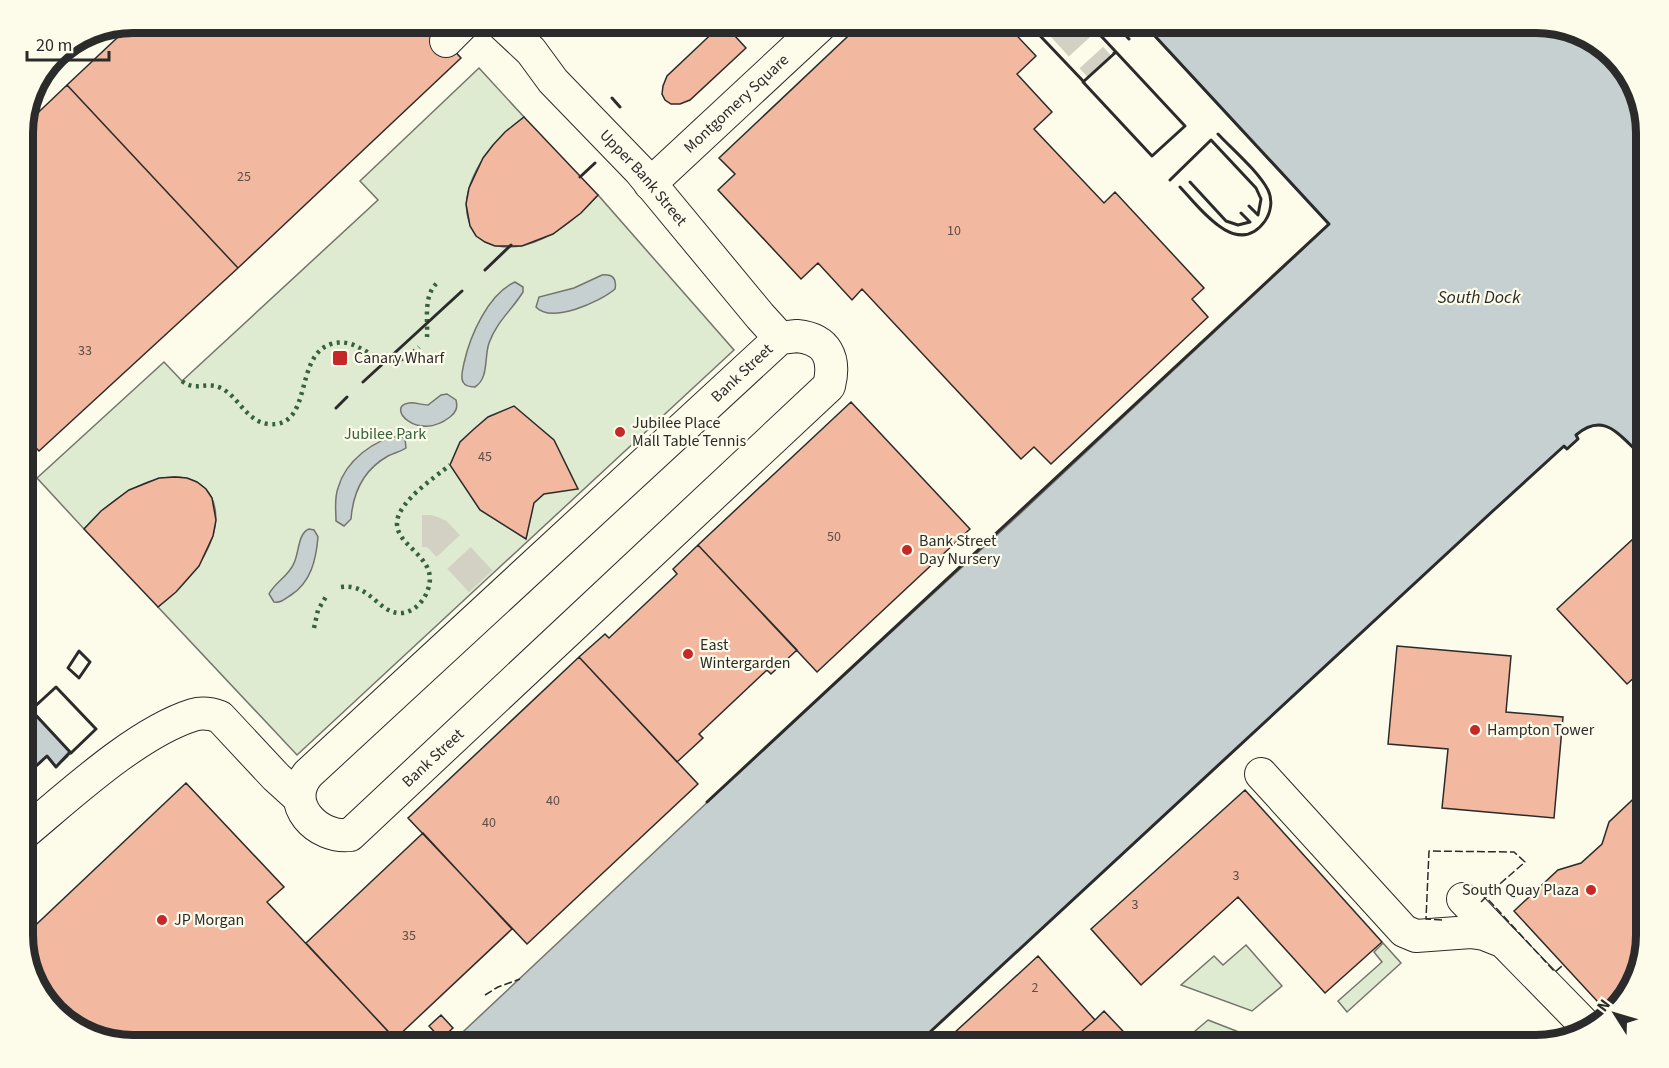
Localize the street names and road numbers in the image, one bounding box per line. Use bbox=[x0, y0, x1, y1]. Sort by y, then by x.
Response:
street label: Montgomery Square bbox=[679, 49, 794, 158]
street label: Upper Bank Street bbox=[595, 125, 692, 231]
street label: Bank Street bbox=[706, 338, 778, 407]
street label: Bank Street bbox=[397, 723, 469, 792]

